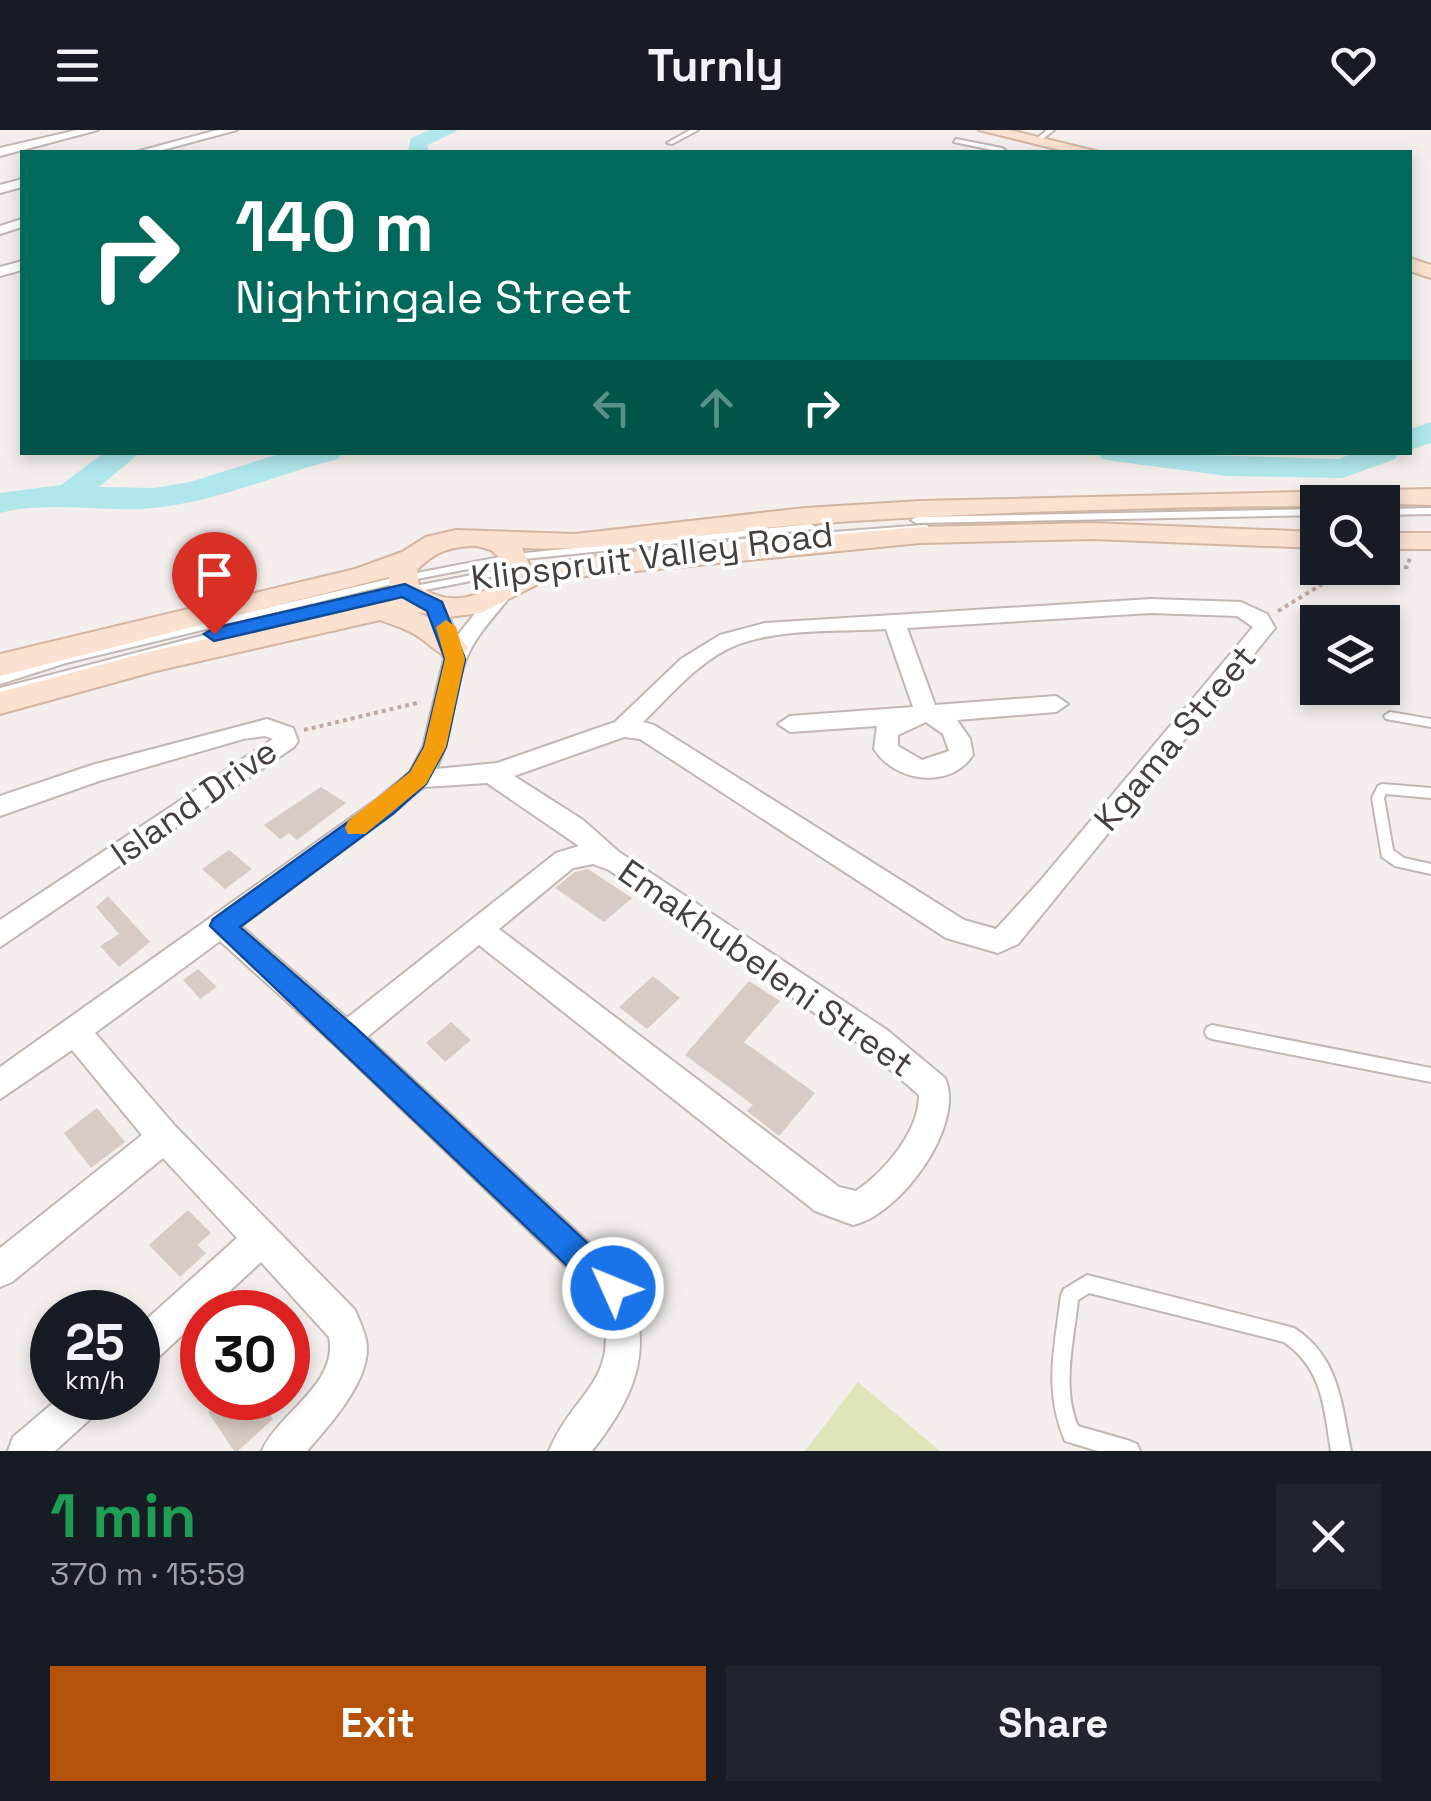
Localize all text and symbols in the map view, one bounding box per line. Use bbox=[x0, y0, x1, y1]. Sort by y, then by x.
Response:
text: Turnly bbox=[647, 37, 784, 94]
icon: menu bbox=[50, 38, 105, 93]
icon: heart bbox=[1326, 38, 1381, 93]
text: 140 m bbox=[235, 182, 434, 271]
icon: right bbox=[70, 190, 200, 320]
text: Nightingale Street bbox=[235, 269, 633, 326]
icon: left bbox=[584, 380, 639, 435]
icon: ahead bbox=[689, 380, 744, 435]
icon: right bbox=[794, 380, 849, 435]
map controls bbox=[1300, 485, 1400, 705]
button: search bbox=[1300, 485, 1400, 585]
street label: Klipspruit Valley Road bbox=[468, 512, 836, 600]
pin bbox=[172, 532, 257, 635]
icon: arrive bbox=[187, 547, 242, 602]
button: layers bbox=[1300, 605, 1400, 705]
street label: Kgama Street bbox=[1084, 636, 1266, 840]
street label: Island Drive bbox=[103, 729, 285, 875]
street label: Emakhubeleni Street bbox=[610, 850, 922, 1086]
position arrow bbox=[561, 1236, 665, 1340]
speed limit sign: 30 bbox=[180, 1290, 310, 1420]
text: 25 bbox=[65, 1311, 125, 1375]
text: km/h bbox=[65, 1364, 125, 1396]
text: 1 min bbox=[50, 1478, 197, 1555]
button: close bbox=[1276, 1484, 1381, 1589]
text: 370 m · 15:59 bbox=[50, 1554, 245, 1594]
button: Exit bbox=[50, 1666, 706, 1781]
button: Share bbox=[726, 1666, 1381, 1781]

